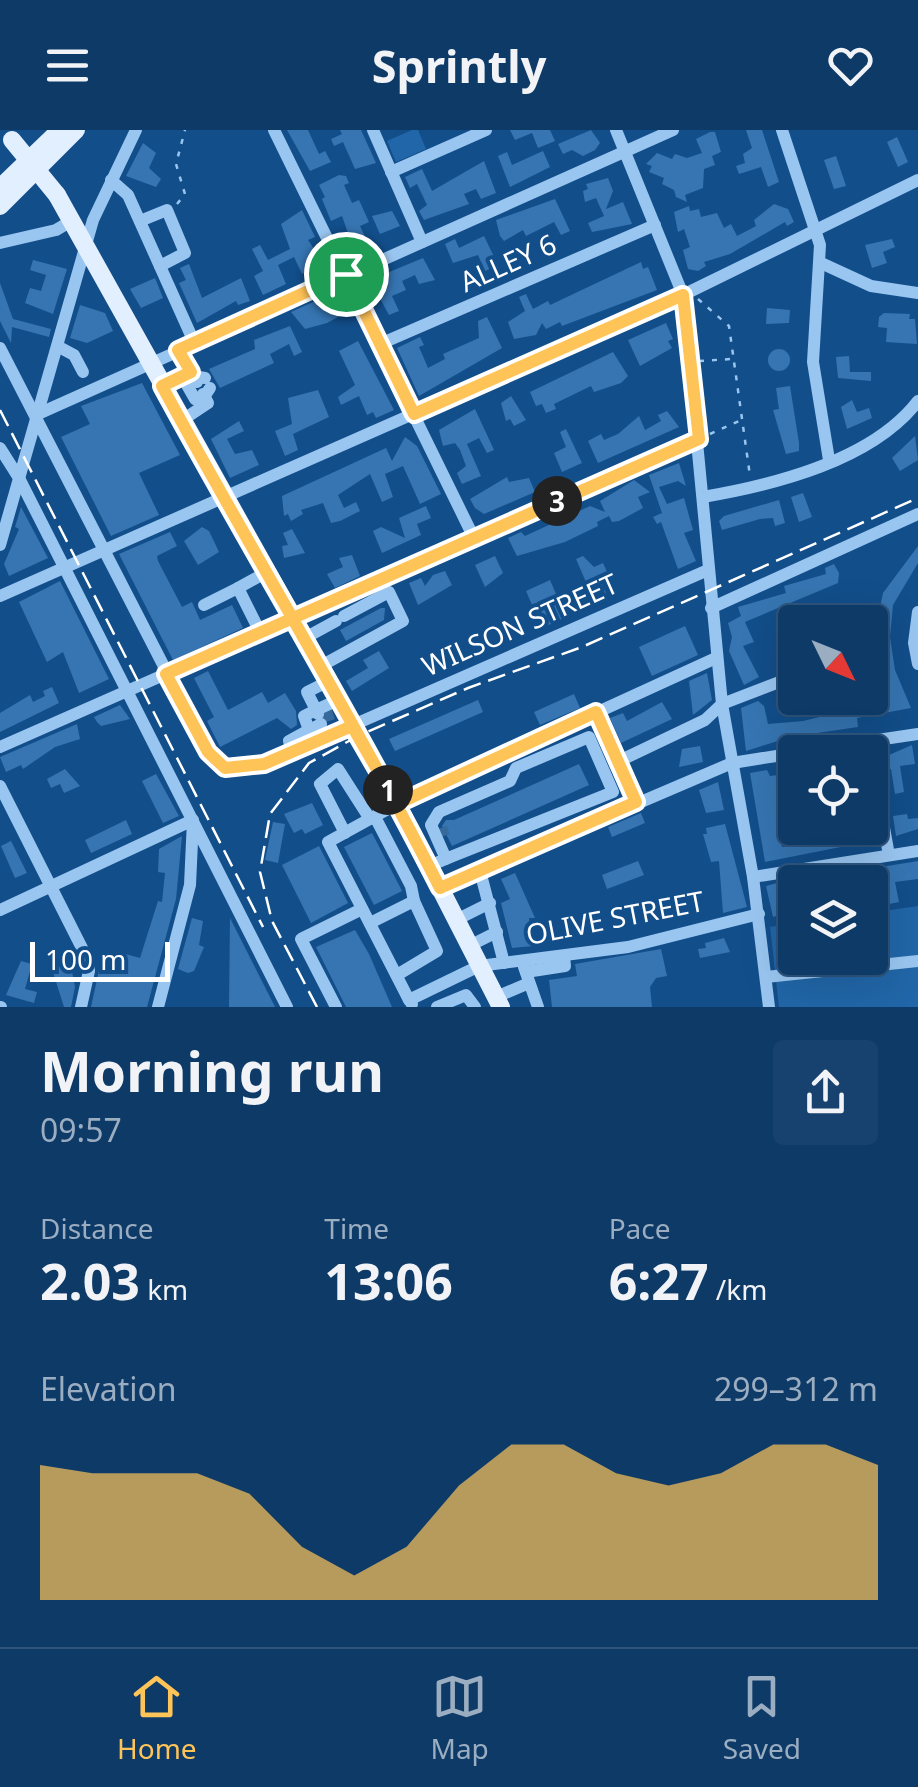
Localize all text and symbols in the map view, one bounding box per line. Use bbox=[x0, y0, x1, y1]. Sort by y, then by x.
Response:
text: Sprintly bbox=[372, 35, 546, 96]
icon: menu bbox=[40, 38, 95, 93]
icon: heart bbox=[823, 38, 878, 93]
street label: ALLEY 6 bbox=[453, 224, 562, 300]
pin bbox=[304, 232, 389, 317]
icon: arrive bbox=[319, 247, 374, 302]
pin: 3 bbox=[532, 476, 582, 526]
text: 3 bbox=[549, 482, 565, 520]
street label: WILSON STREET bbox=[415, 564, 624, 684]
north arrow bbox=[778, 605, 888, 715]
map controls bbox=[778, 605, 888, 975]
button: locate bbox=[778, 735, 888, 845]
pin: 1 bbox=[363, 765, 413, 815]
text: 1 bbox=[380, 771, 396, 809]
button: layers bbox=[778, 865, 888, 975]
street label: OLIVE STREET bbox=[522, 881, 708, 953]
scale bar bbox=[30, 937, 170, 981]
text: 100 m bbox=[45, 940, 127, 978]
text: Morning run bbox=[40, 1033, 384, 1108]
button: share bbox=[773, 1040, 878, 1145]
text: 09:57 bbox=[40, 1108, 122, 1151]
text: Distance bbox=[40, 1209, 153, 1247]
text: Time bbox=[324, 1209, 389, 1247]
text: Pace bbox=[609, 1209, 671, 1247]
text: 2.03 bbox=[40, 1247, 140, 1315]
text: 13:06 bbox=[324, 1247, 453, 1315]
text: 6:27 bbox=[609, 1247, 709, 1315]
text: km bbox=[140, 1270, 188, 1308]
text: /km bbox=[709, 1270, 767, 1308]
text: Elevation bbox=[40, 1367, 177, 1410]
text: 299–312 m bbox=[714, 1367, 878, 1410]
tab: Home bbox=[117, 1669, 197, 1767]
tab: Map bbox=[431, 1669, 489, 1767]
tab: Saved bbox=[723, 1669, 801, 1767]

